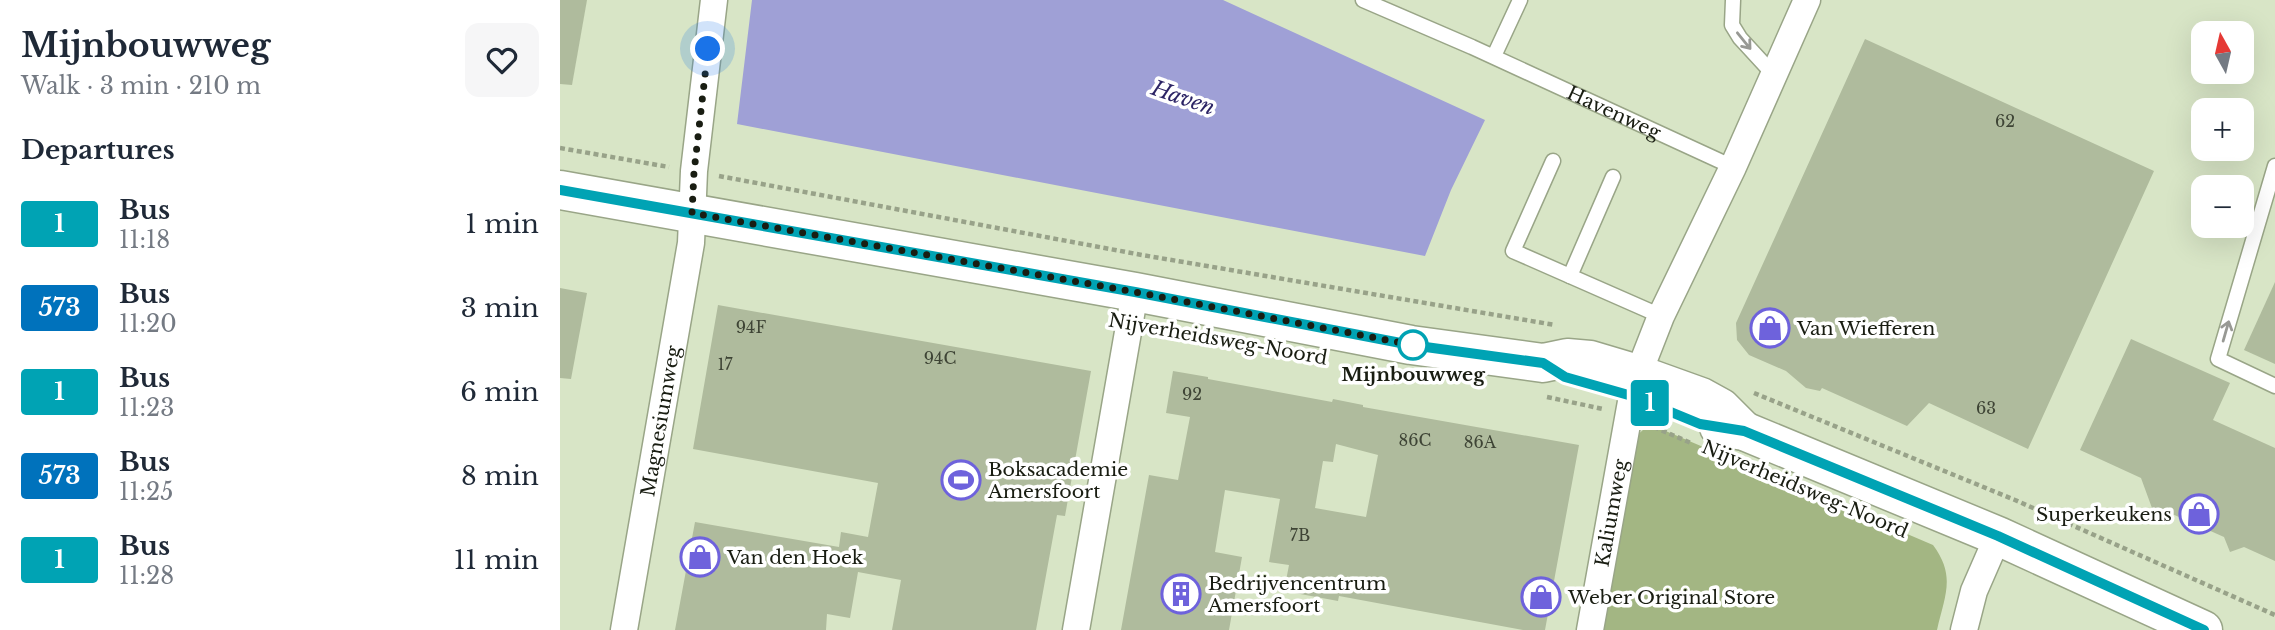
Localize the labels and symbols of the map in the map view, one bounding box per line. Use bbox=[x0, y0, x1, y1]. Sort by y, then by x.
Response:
north arrow bbox=[2191, 21, 2254, 84]
your location bbox=[690, 31, 725, 66]
one-way arrow bbox=[1736, 32, 1751, 50]
water label: Haven bbox=[1147, 75, 1218, 121]
street label: Havenweg bbox=[1563, 81, 1665, 144]
house number: 62 bbox=[1995, 111, 2015, 131]
shop icon: Van Wiefferen bbox=[1749, 307, 1791, 349]
street label: Nijverheidsweg-Noord bbox=[1107, 308, 1329, 370]
house number: 94F bbox=[736, 317, 766, 337]
place label: Van Wiefferen bbox=[1796, 317, 1935, 340]
one-way arrow bbox=[2221, 320, 2234, 342]
marker: Mijnbouwweg bbox=[1398, 330, 1428, 360]
street label: Magnesiumweg bbox=[636, 343, 685, 498]
house number: 94C bbox=[924, 348, 956, 368]
house number: 17 bbox=[717, 354, 734, 374]
place label: Mijnbouwweg bbox=[1341, 363, 1486, 386]
line badge: 1 bbox=[1627, 380, 1673, 426]
house number: 92 bbox=[1182, 384, 1202, 404]
house number: 63 bbox=[1976, 398, 1996, 418]
house number: 86C bbox=[1399, 430, 1431, 450]
house number: 86A bbox=[1464, 432, 1497, 452]
street label: Nijverheidsweg-Noord bbox=[1698, 435, 1912, 543]
street label: Kaliumweg bbox=[1590, 457, 1632, 569]
place label: Boksacademie Amersfoort bbox=[987, 458, 1128, 503]
sports icon: Boksacademie Amersfoort bbox=[940, 459, 982, 501]
shop icon: Superkeukens bbox=[2178, 493, 2220, 535]
place label: Superkeukens bbox=[2036, 503, 2172, 526]
house number: 7B bbox=[1290, 525, 1310, 545]
shop icon: Van den Hoek bbox=[679, 536, 721, 578]
place label: Van den Hoek bbox=[726, 546, 864, 569]
place label: Bedrijvencentrum Amersfoort bbox=[1207, 572, 1386, 617]
building icon: Bedrijvencentrum Amersfoort bbox=[1160, 573, 1202, 615]
shop icon: Weber Original Store bbox=[1520, 576, 1562, 618]
place label: Weber Original Store bbox=[1567, 586, 1775, 609]

